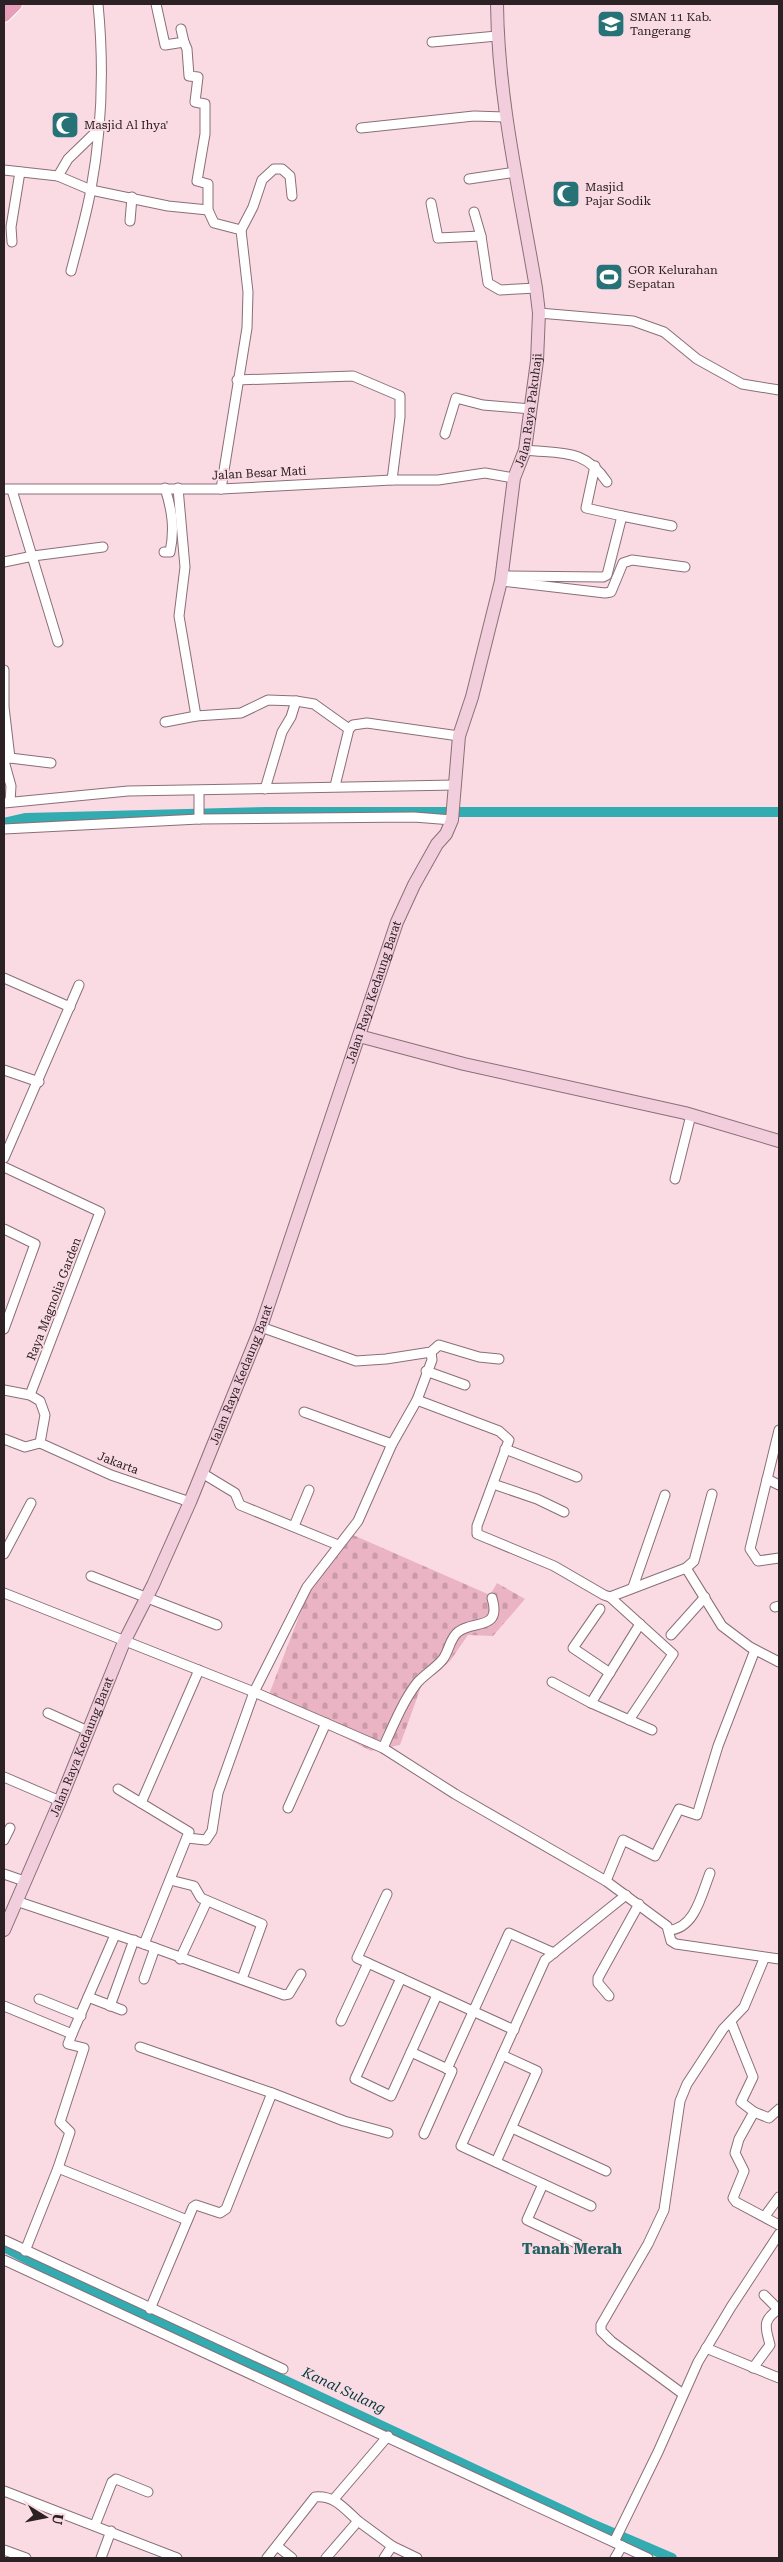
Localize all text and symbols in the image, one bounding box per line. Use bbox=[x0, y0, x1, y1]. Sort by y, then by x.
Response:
school or university icon: SMAN 11 Kab. Tangerang bbox=[596, 9, 626, 39]
place label: SMAN 11 Kab. Tangerang bbox=[630, 10, 712, 38]
mosque icon: Masjid Al Ihya' bbox=[50, 110, 80, 140]
place label: Masjid Al Ihya' bbox=[84, 118, 168, 132]
mosque icon: Masjid Pajar Sodik bbox=[551, 179, 581, 209]
place label: Masjid Pajar Sodik bbox=[585, 180, 651, 208]
sports icon: GOR Kelurahan Sepatan bbox=[594, 262, 624, 292]
place label: GOR Kelurahan Sepatan bbox=[628, 263, 718, 291]
street label: Jalan Raya Pakuhaji bbox=[512, 353, 544, 469]
street label: Jalan Besar Mati bbox=[211, 464, 307, 482]
street label: Jalan Raya Kedaung Barat bbox=[343, 919, 404, 1065]
street label: Raya Magnolia Garden bbox=[24, 1235, 84, 1362]
street label: Jalan Raya Kedaung Barat bbox=[207, 1302, 275, 1447]
street label: Jakarta bbox=[96, 1449, 141, 1477]
street label: Jalan Raya Kedaung Barat bbox=[47, 1674, 116, 1819]
district label: Tanah Merah bbox=[522, 2240, 622, 2258]
water label: Kanal Sulang bbox=[299, 2363, 388, 2416]
north arrow bbox=[20, 2492, 70, 2542]
text: U bbox=[49, 2513, 67, 2526]

